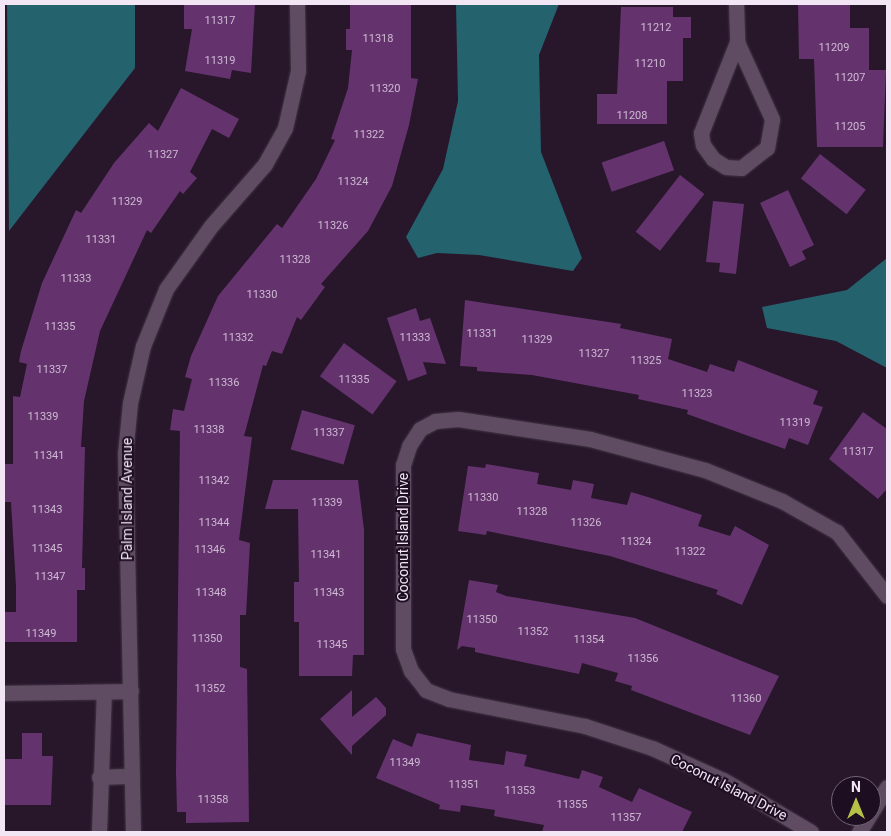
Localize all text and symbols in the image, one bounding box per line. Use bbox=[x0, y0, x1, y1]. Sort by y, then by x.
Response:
house number: 11317 bbox=[205, 14, 235, 28]
house number: 11212 bbox=[641, 21, 671, 35]
house number: 11318 bbox=[363, 32, 393, 46]
house number: 11209 bbox=[819, 41, 849, 55]
house number: 11319 bbox=[205, 54, 235, 68]
house number: 11210 bbox=[635, 57, 665, 71]
house number: 11207 bbox=[835, 71, 865, 85]
house number: 11320 bbox=[370, 82, 400, 96]
house number: 11208 bbox=[617, 109, 647, 123]
house number: 11205 bbox=[835, 120, 865, 134]
house number: 11322 bbox=[354, 128, 384, 142]
house number: 11327 bbox=[148, 148, 178, 162]
house number: 11324 bbox=[338, 175, 368, 189]
house number: 11329 bbox=[112, 195, 142, 209]
house number: 11326 bbox=[318, 219, 348, 233]
house number: 11331 bbox=[86, 233, 116, 247]
house number: 11328 bbox=[280, 253, 310, 267]
house number: 11333 bbox=[61, 272, 91, 286]
house number: 11330 bbox=[247, 288, 277, 302]
house number: 11335 bbox=[45, 320, 75, 334]
house number: 11331 bbox=[467, 327, 497, 341]
house number: 11332 bbox=[223, 331, 253, 345]
house number: 11333 bbox=[400, 331, 430, 345]
house number: 11329 bbox=[522, 333, 552, 347]
house number: 11327 bbox=[579, 347, 609, 361]
house number: 11325 bbox=[631, 354, 661, 368]
house number: 11337 bbox=[37, 363, 67, 377]
house number: 11335 bbox=[339, 373, 369, 387]
house number: 11336 bbox=[209, 376, 239, 390]
house number: 11323 bbox=[682, 387, 712, 401]
house number: 11339 bbox=[28, 410, 58, 424]
house number: 11319 bbox=[780, 416, 810, 430]
house number: 11338 bbox=[194, 423, 224, 437]
house number: 11337 bbox=[314, 426, 344, 440]
street label: Palm Island Avenue bbox=[119, 438, 135, 560]
house number: 11317 bbox=[843, 445, 873, 459]
house number: 11341 bbox=[34, 449, 64, 463]
street label: Coconut Island Drive bbox=[395, 473, 411, 601]
house number: 11342 bbox=[199, 474, 229, 488]
house number: 11330 bbox=[468, 491, 498, 505]
house number: 11339 bbox=[312, 496, 342, 510]
house number: 11343 bbox=[32, 503, 62, 517]
house number: 11328 bbox=[517, 505, 547, 519]
house number: 11344 bbox=[199, 516, 229, 530]
house number: 11326 bbox=[571, 516, 601, 530]
house number: 11324 bbox=[621, 535, 651, 549]
house number: 11345 bbox=[32, 542, 62, 556]
house number: 11346 bbox=[195, 543, 225, 557]
house number: 11322 bbox=[675, 545, 705, 559]
house number: 11341 bbox=[311, 548, 341, 562]
house number: 11347 bbox=[35, 570, 65, 584]
house number: 11348 bbox=[196, 586, 226, 600]
house number: 11343 bbox=[314, 586, 344, 600]
house number: 11350 bbox=[467, 613, 497, 627]
house number: 11352 bbox=[518, 625, 548, 639]
house number: 11349 bbox=[26, 627, 56, 641]
house number: 11350 bbox=[192, 632, 222, 646]
house number: 11354 bbox=[574, 633, 604, 647]
house number: 11345 bbox=[317, 638, 347, 652]
house number: 11356 bbox=[628, 652, 658, 666]
house number: 11352 bbox=[195, 682, 225, 696]
house number: 11360 bbox=[731, 692, 761, 706]
street label: Coconut Island Drive bbox=[668, 750, 790, 824]
house number: 11349 bbox=[390, 756, 420, 770]
north arrow bbox=[831, 776, 881, 826]
house number: 11351 bbox=[449, 778, 479, 792]
text: N bbox=[851, 779, 861, 795]
house number: 11353 bbox=[505, 784, 535, 798]
house number: 11358 bbox=[198, 793, 228, 807]
house number: 11355 bbox=[557, 798, 587, 812]
house number: 11357 bbox=[611, 811, 641, 825]

